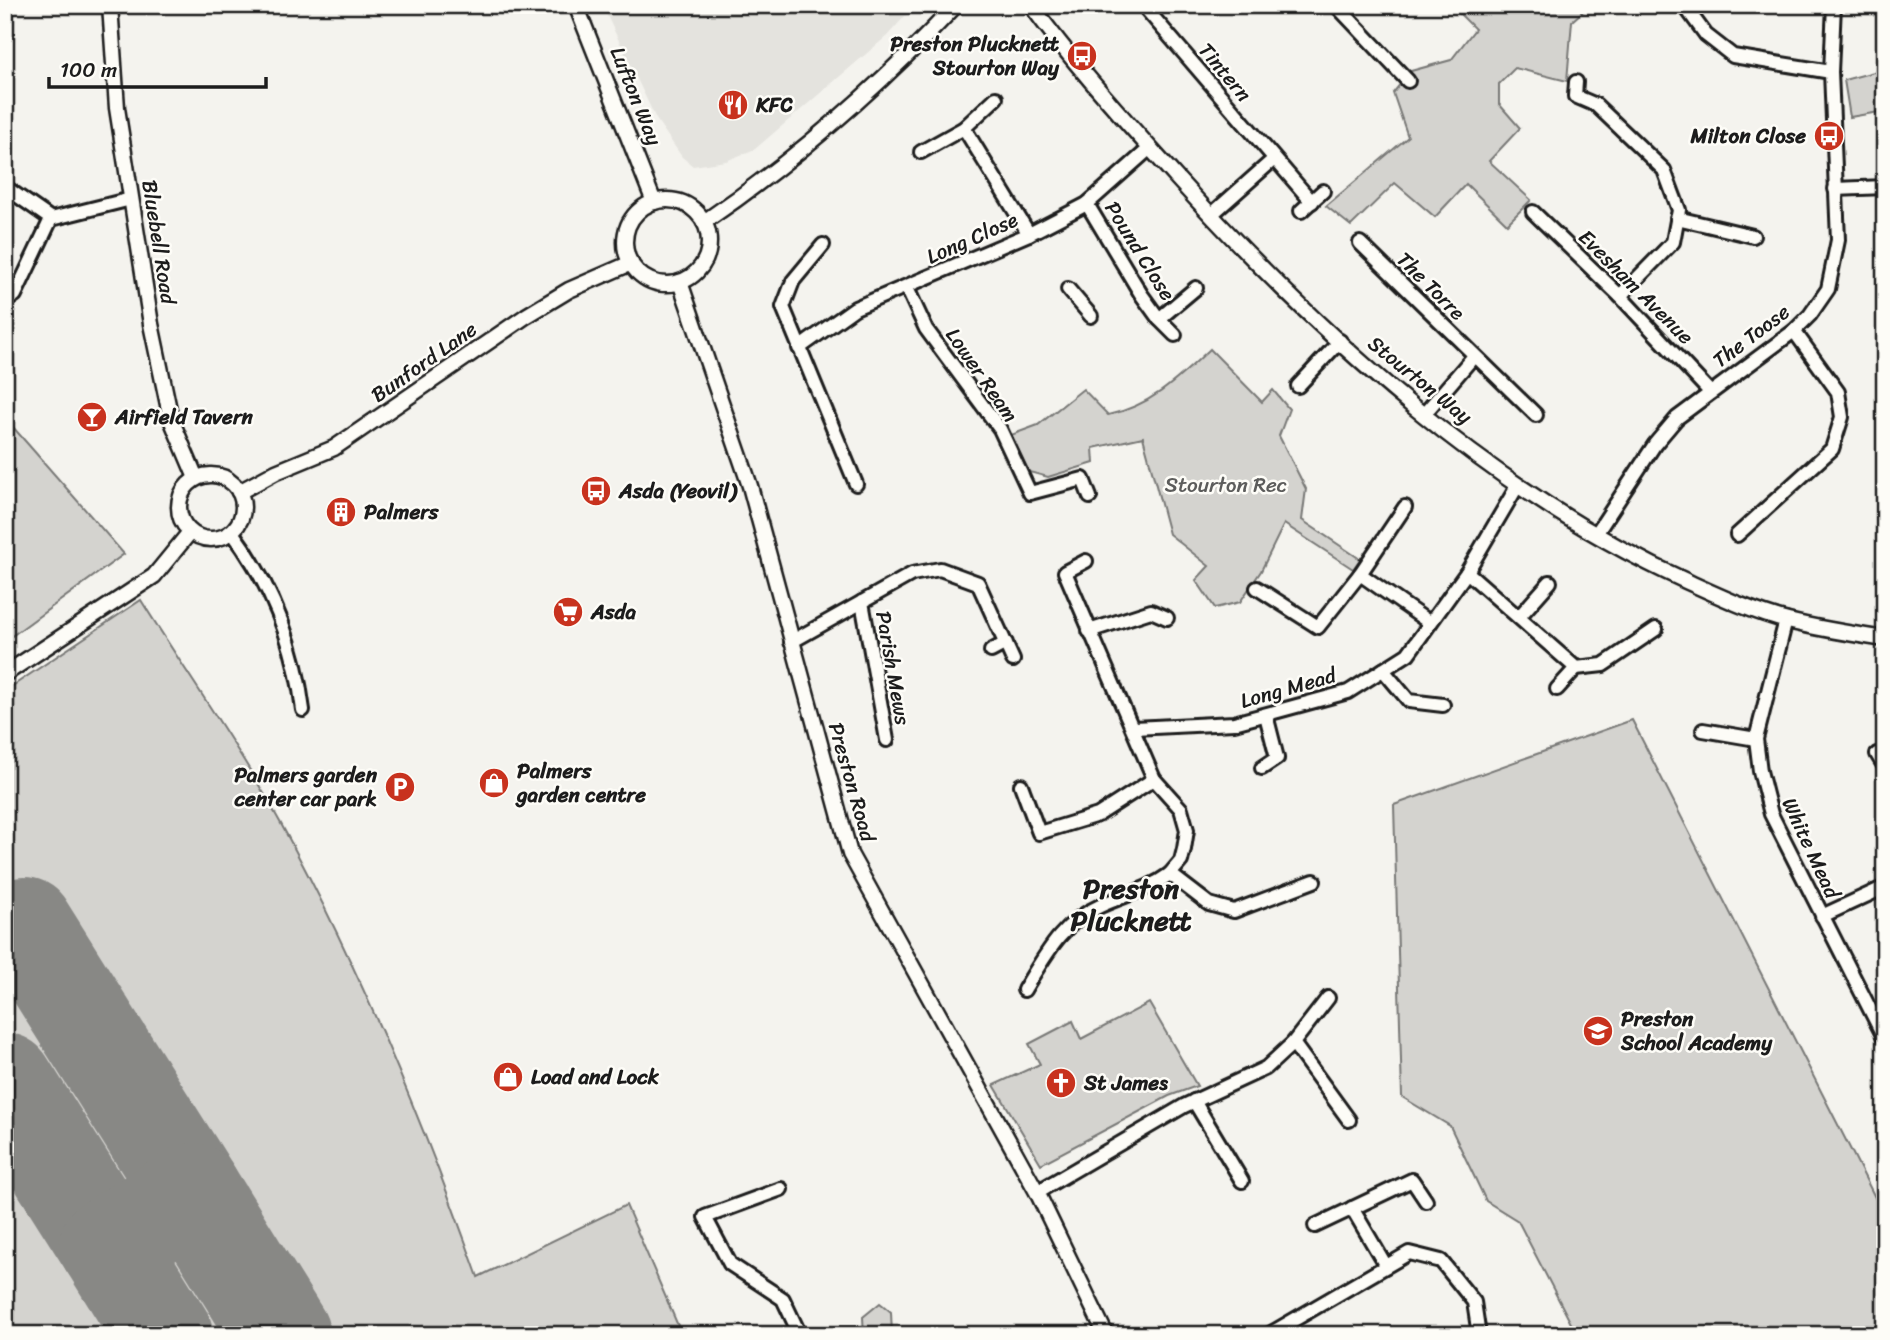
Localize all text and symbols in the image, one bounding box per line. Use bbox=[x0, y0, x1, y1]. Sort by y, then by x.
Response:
place label: Preston Plucknett Stourton Way bbox=[890, 25, 1060, 87]
street label: Tintern bbox=[1188, 33, 1262, 111]
bus stop icon: Preston Plucknett Stourton Way bbox=[1065, 39, 1099, 73]
street label: Lufton Way bbox=[599, 41, 673, 151]
scale bar bbox=[49, 46, 266, 90]
text: 100 m bbox=[60, 51, 117, 89]
place label: KFC bbox=[755, 86, 793, 124]
restaurant icon: KFC bbox=[716, 88, 750, 122]
place label: Milton Close bbox=[1689, 117, 1806, 155]
bus stop icon: Milton Close bbox=[1812, 119, 1846, 153]
street label: Bluebell Road bbox=[130, 177, 188, 309]
street label: Pound Close bbox=[1094, 193, 1186, 309]
street label: Long Close bbox=[920, 201, 1024, 275]
street label: Evesham Avenue bbox=[1569, 220, 1703, 354]
street label: The Torre bbox=[1387, 242, 1475, 330]
street label: The Toose bbox=[1704, 294, 1798, 378]
street label: Bunford Lane bbox=[363, 311, 485, 413]
street label: Lower Ream bbox=[935, 319, 1029, 431]
street label: Stourton Way bbox=[1359, 326, 1481, 435]
place label: Airfield Tavern bbox=[114, 398, 254, 436]
bar icon: Airfield Tavern bbox=[75, 400, 109, 434]
park label: Stourton Rec bbox=[1165, 466, 1287, 504]
place label: Asda (Yeovil) bbox=[618, 472, 738, 510]
bus stop icon: Asda (Yeovil) bbox=[579, 474, 613, 508]
place label: Palmers bbox=[364, 493, 440, 531]
building icon: Palmers bbox=[324, 495, 358, 529]
place label: Asda bbox=[590, 593, 637, 631]
supermarket icon: Asda bbox=[551, 595, 585, 629]
street label: Parish Mews bbox=[864, 608, 922, 728]
street label: Long Mead bbox=[1236, 656, 1342, 720]
street label: Preston Road bbox=[817, 718, 888, 848]
place label: Palmers garden centre bbox=[515, 752, 646, 814]
place label: Palmers garden center car park bbox=[234, 756, 378, 818]
shop icon: Palmers garden centre bbox=[477, 766, 511, 800]
parking icon: Palmers garden center car park bbox=[383, 770, 417, 804]
street label: White Mead bbox=[1771, 791, 1852, 907]
district label: Preston Plucknett bbox=[1070, 864, 1192, 945]
place label: Preston School Academy bbox=[1620, 1000, 1773, 1062]
school or university icon: Preston School Academy bbox=[1581, 1014, 1615, 1048]
place label: Load and Lock bbox=[531, 1058, 660, 1096]
shop icon: Load and Lock bbox=[491, 1060, 525, 1094]
place label: St James bbox=[1083, 1064, 1168, 1102]
church icon: St James bbox=[1044, 1066, 1078, 1100]

